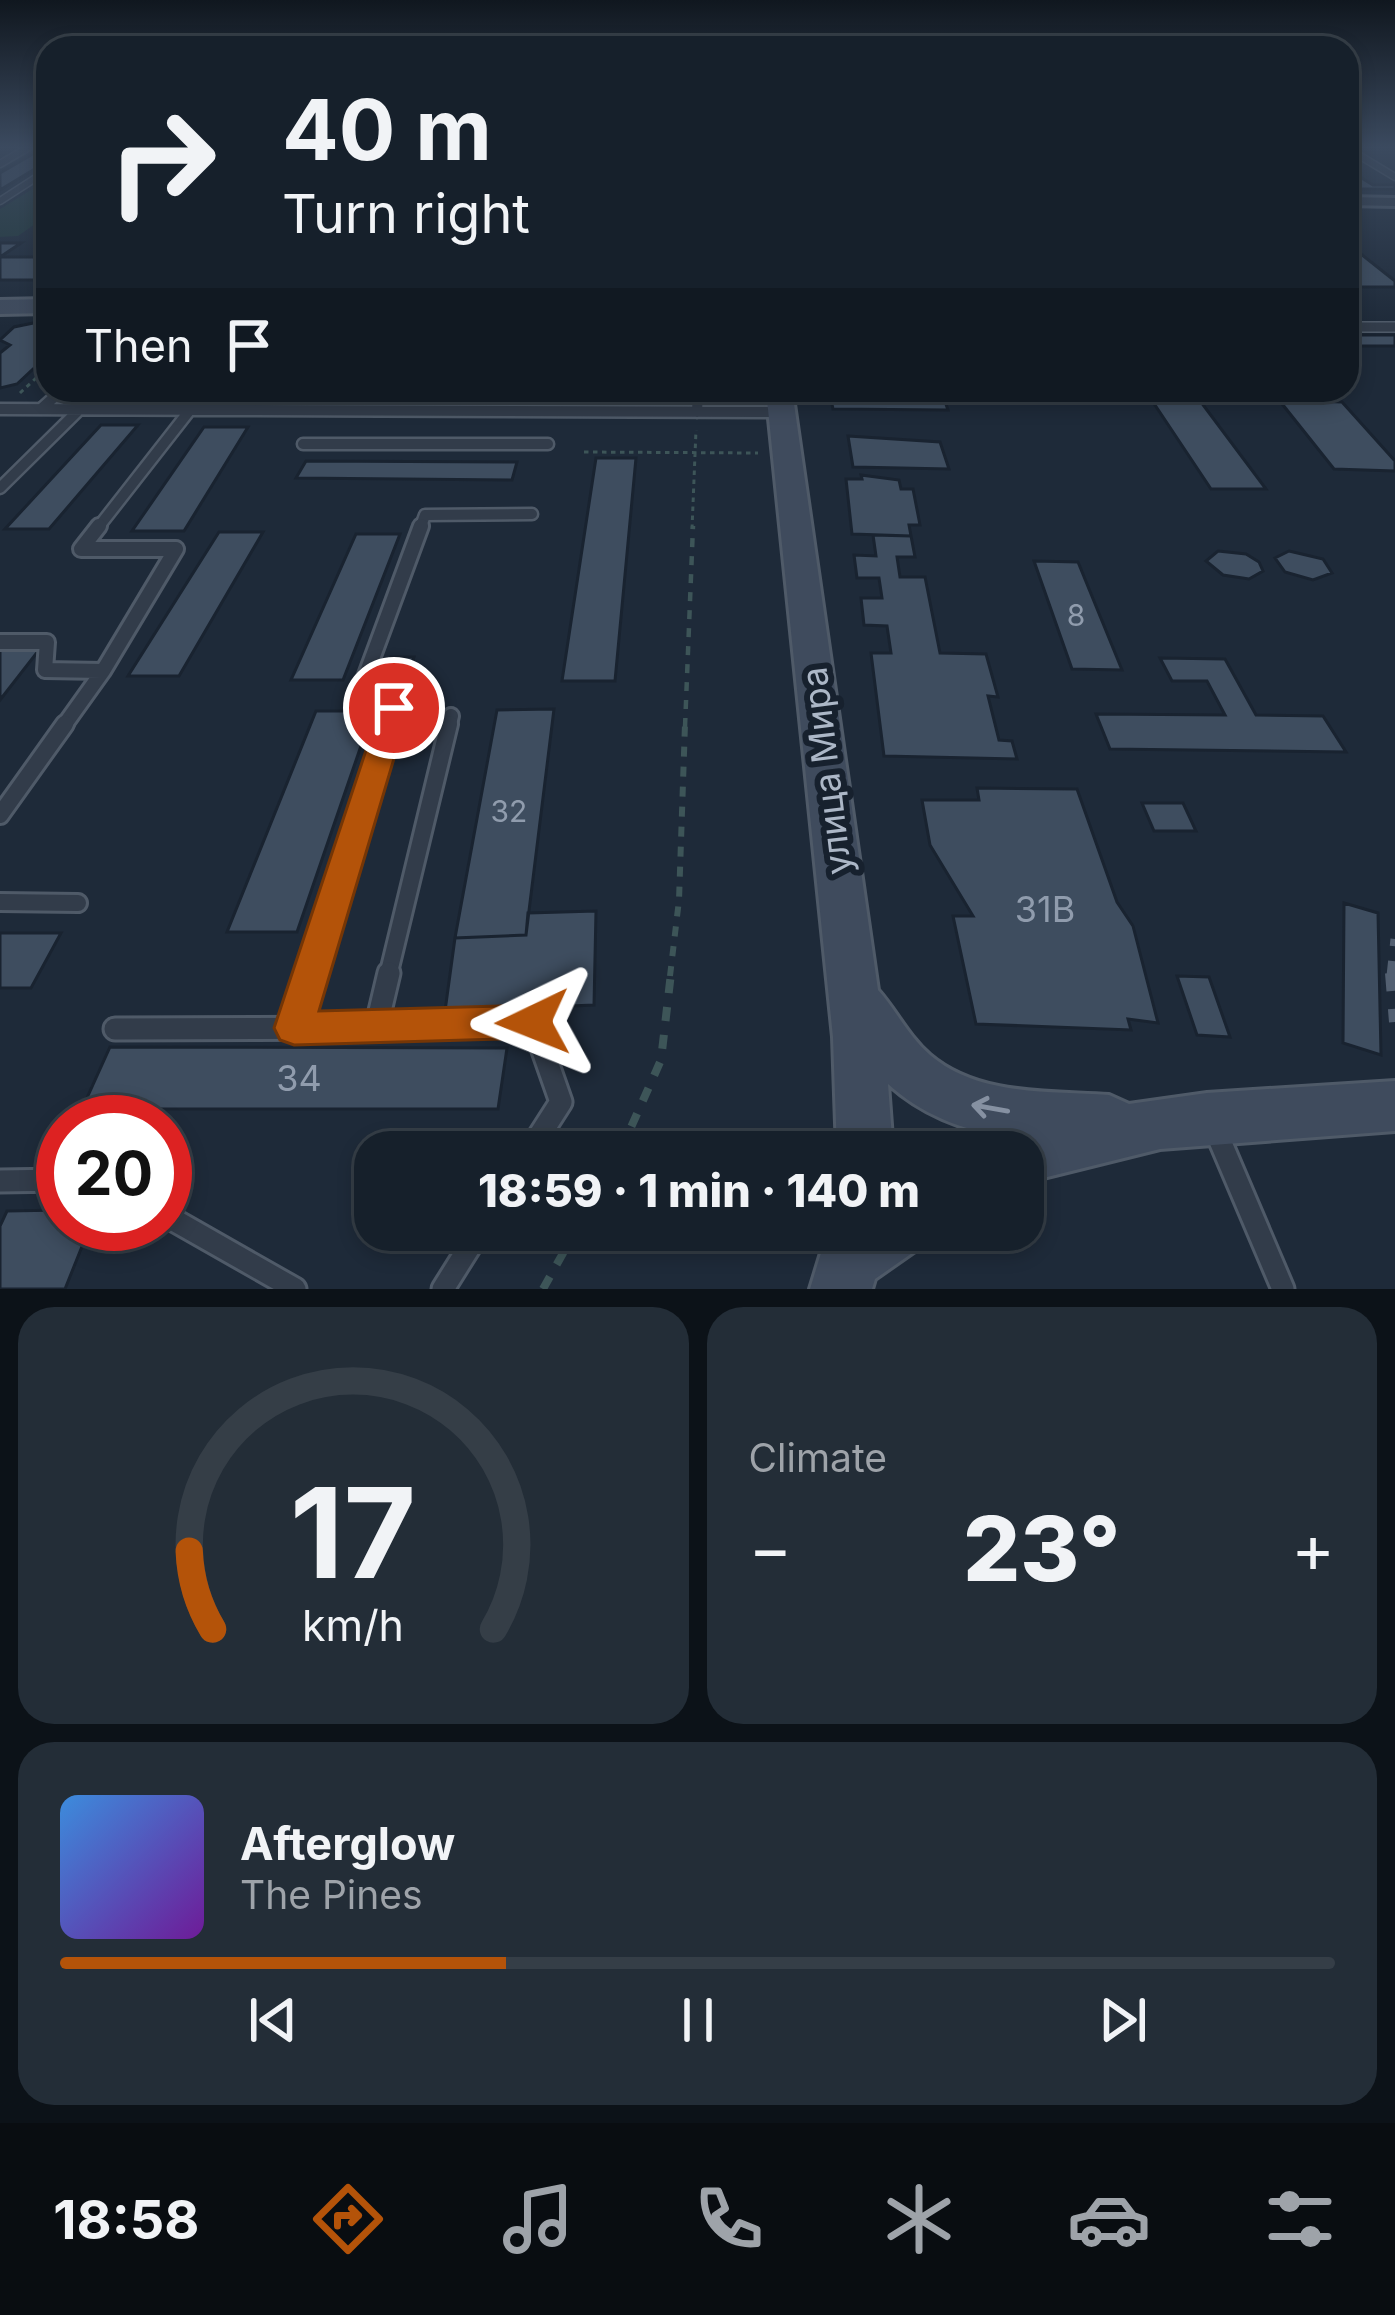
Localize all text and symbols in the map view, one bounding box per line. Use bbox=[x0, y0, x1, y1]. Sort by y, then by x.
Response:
text: 40 m bbox=[282, 79, 492, 180]
icon: right bbox=[84, 84, 240, 240]
text: Turn right bbox=[282, 181, 530, 246]
icon: arrive bbox=[216, 312, 282, 378]
text: Then bbox=[84, 318, 192, 373]
house number: 8 bbox=[1067, 597, 1085, 633]
pin bbox=[343, 657, 445, 759]
street label: улица Мира bbox=[791, 665, 861, 877]
icon: arrive bbox=[361, 675, 427, 741]
house number: 32 bbox=[491, 793, 527, 829]
house number: 31В bbox=[1015, 887, 1075, 931]
position arrow bbox=[470, 959, 596, 1085]
house number: 34 bbox=[276, 1056, 322, 1100]
speed limit sign: 20 bbox=[36, 1095, 192, 1251]
one-way arrow bbox=[971, 1096, 1010, 1118]
text: 18:59 · 1 min · 140 m bbox=[478, 1163, 920, 1218]
text: Climate bbox=[749, 1434, 887, 1481]
text: 17 bbox=[290, 1457, 416, 1608]
text: 23° bbox=[963, 1494, 1121, 1603]
text: − bbox=[749, 1508, 792, 1588]
text: + bbox=[1291, 1508, 1335, 1588]
text: km/h bbox=[302, 1598, 404, 1650]
text: Afterglow bbox=[240, 1816, 455, 1871]
text: The Pines bbox=[240, 1871, 423, 1918]
icon: previous bbox=[240, 1987, 306, 2053]
icon: pause bbox=[665, 1987, 731, 2053]
icon: next bbox=[1090, 1987, 1156, 2053]
icon: directions bbox=[306, 2177, 390, 2261]
icon: music bbox=[496, 2177, 580, 2261]
icon: phone bbox=[687, 2177, 771, 2261]
icon: climate bbox=[877, 2177, 961, 2261]
icon: car bbox=[1067, 2177, 1151, 2261]
icon: filters bbox=[1258, 2177, 1342, 2261]
text: 18:58 bbox=[53, 2187, 199, 2252]

